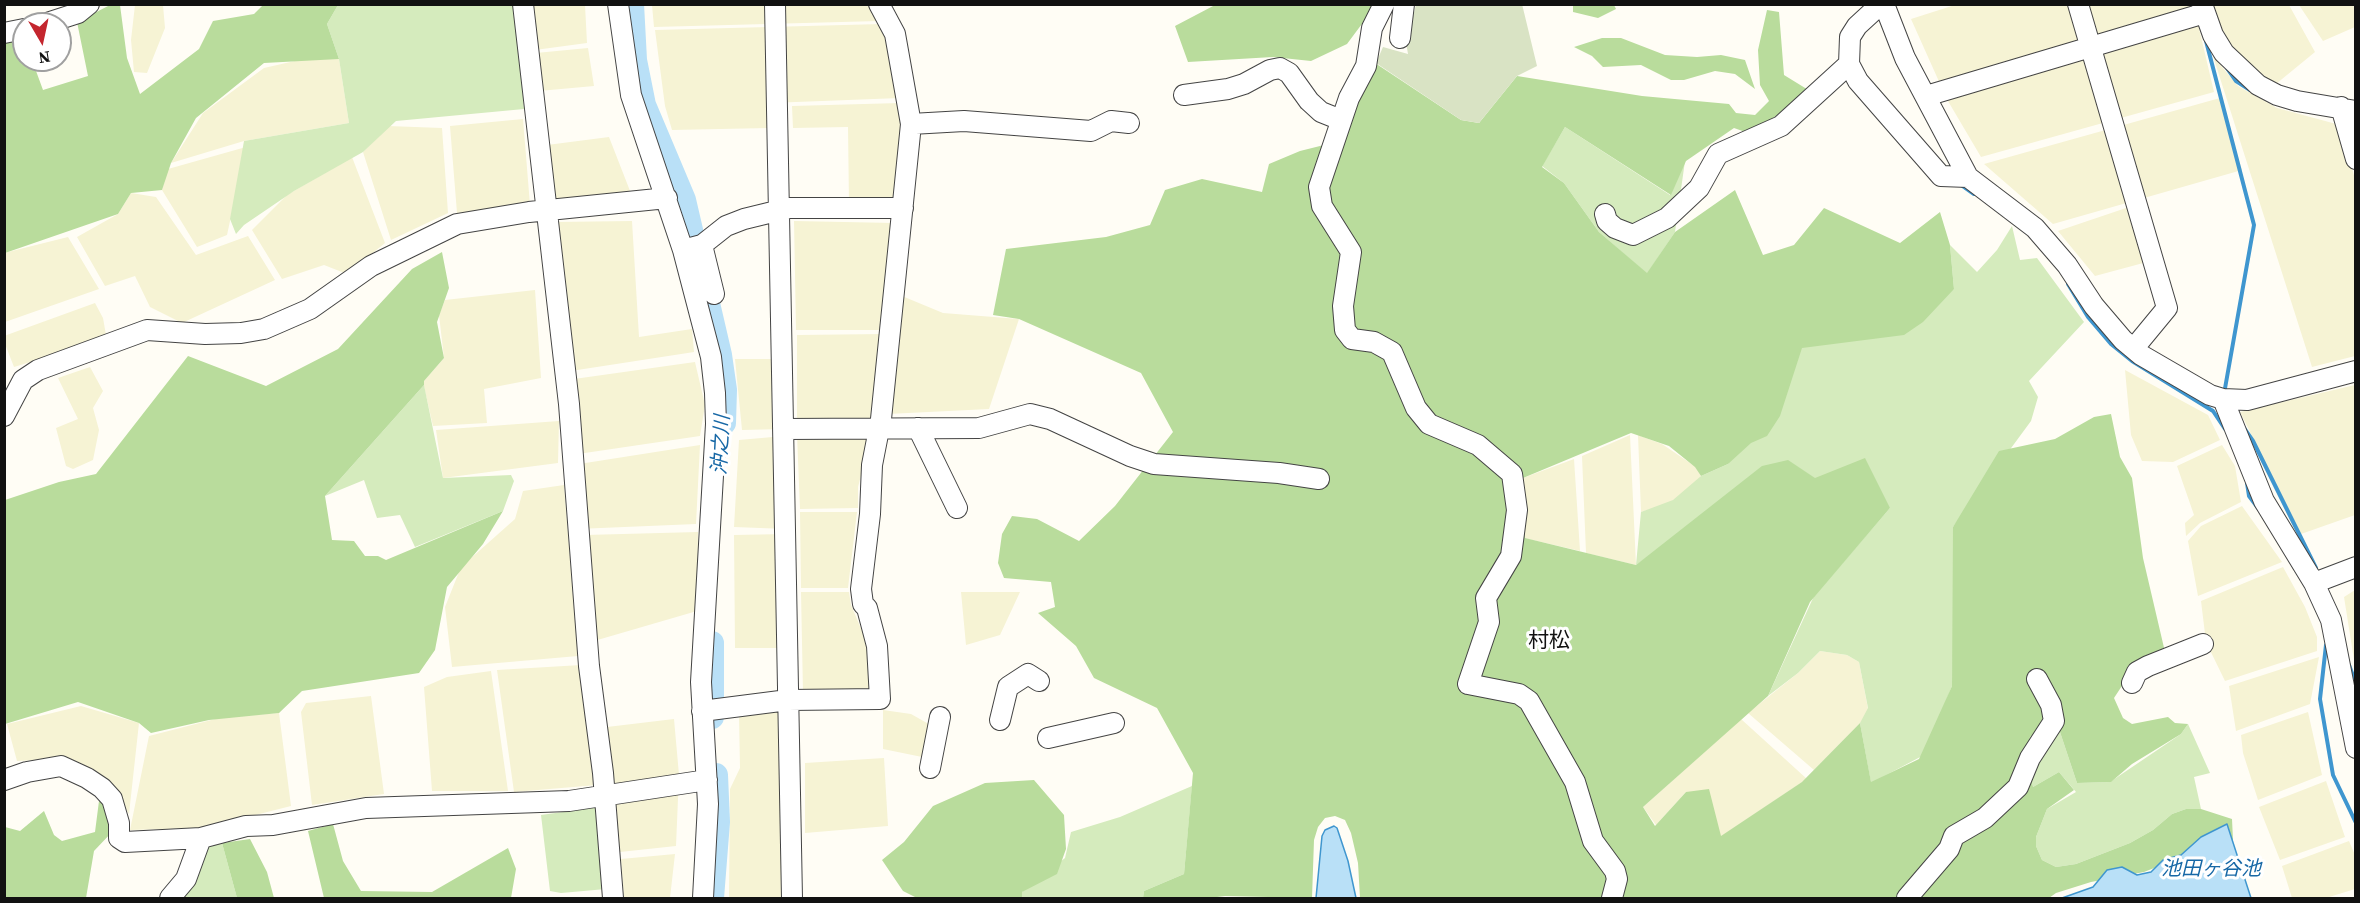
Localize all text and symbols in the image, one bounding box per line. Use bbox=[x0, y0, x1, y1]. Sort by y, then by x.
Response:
north arrow bbox=[12, 12, 72, 72]
text: N bbox=[37, 46, 52, 70]
water label: 沖之川 bbox=[708, 414, 736, 476]
district label: 村松 bbox=[1528, 629, 1570, 655]
water label: 池田ヶ谷池 bbox=[2161, 858, 2261, 882]

